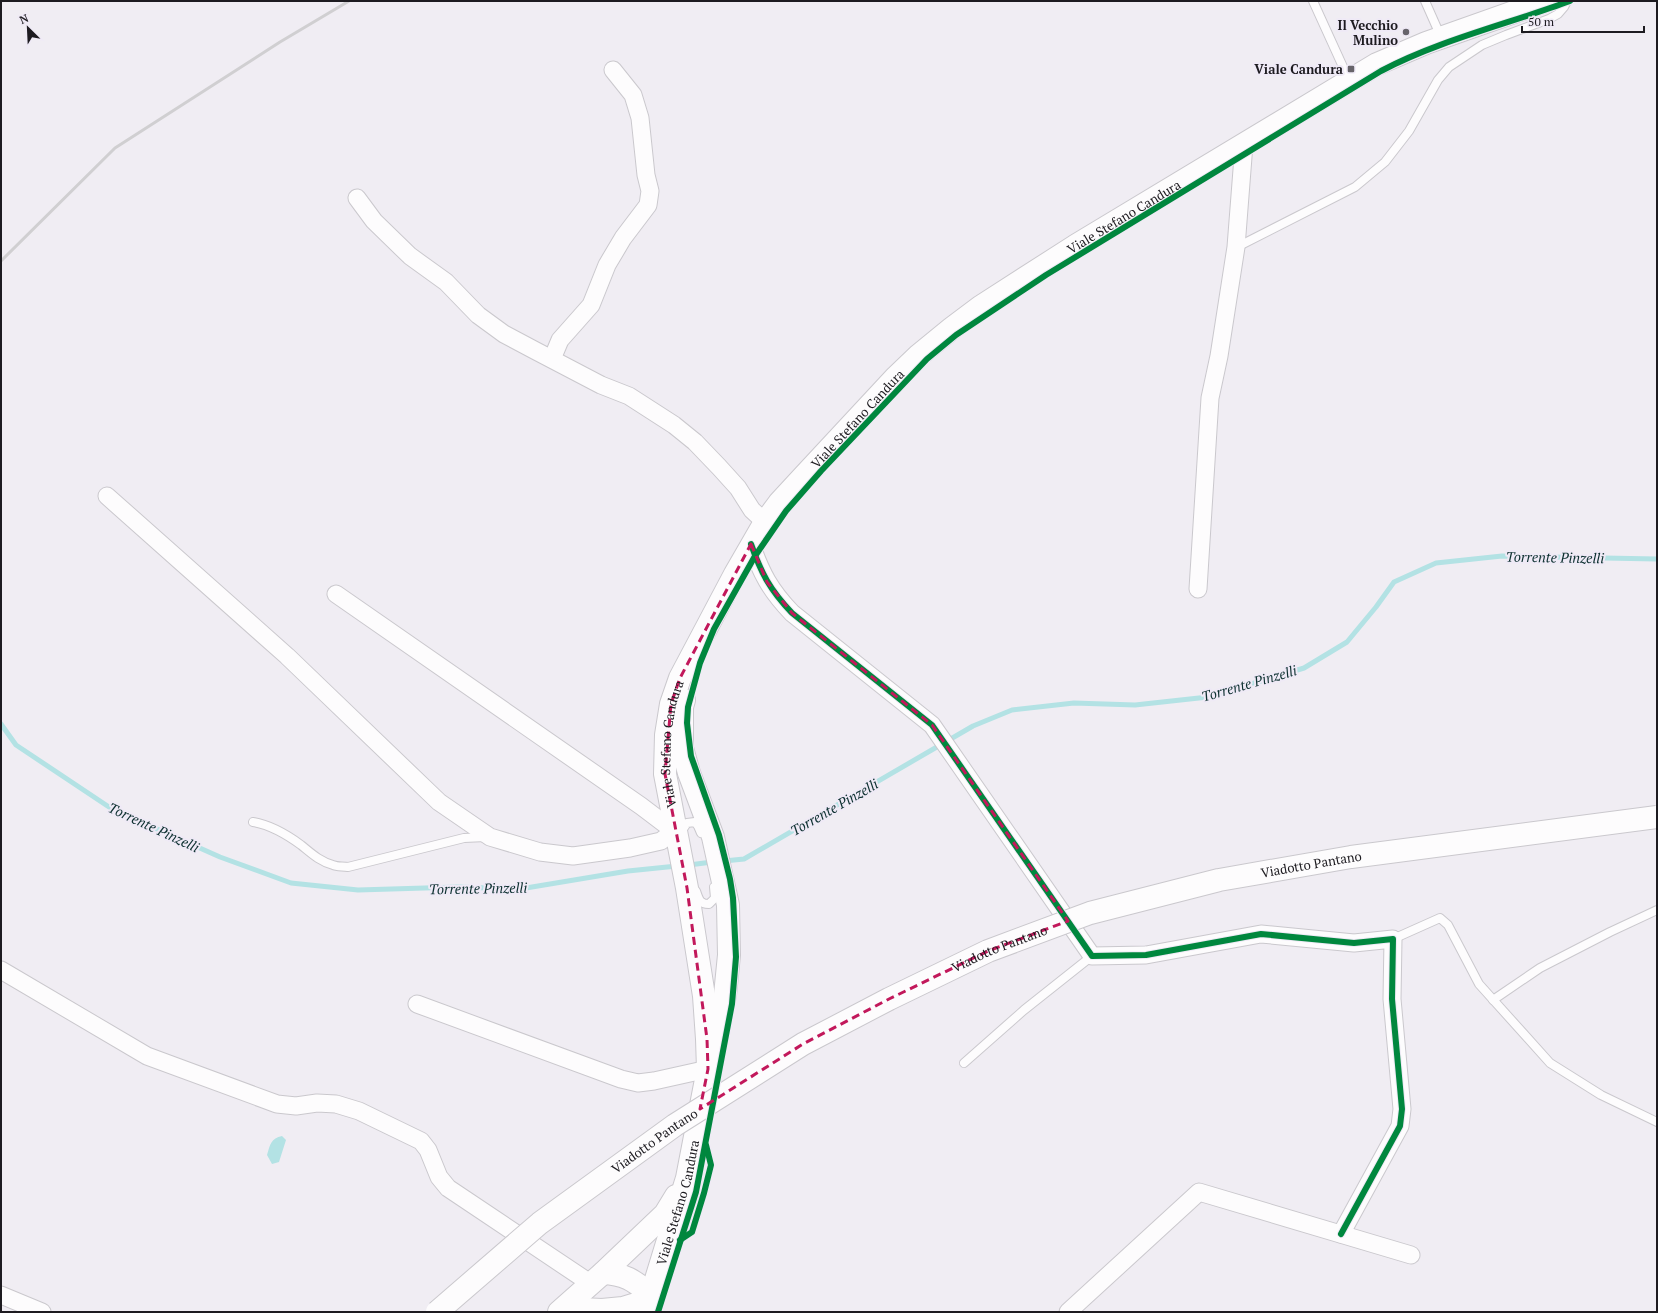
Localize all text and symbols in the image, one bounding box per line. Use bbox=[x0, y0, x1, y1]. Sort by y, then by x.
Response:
north arrow bbox=[8, 8, 48, 48]
scale bar bbox=[1522, 8, 1644, 34]
text: N bbox=[17, 11, 31, 27]
text: 50 m bbox=[1528, 14, 1555, 29]
place label: Il Vecchio Mulino bbox=[1338, 16, 1398, 49]
marker: Il Vecchio Mulino bbox=[1401, 27, 1411, 37]
place label: Viale Candura bbox=[1254, 60, 1344, 78]
marker: Viale Candura bbox=[1346, 64, 1356, 74]
street label: Viale Stefano Candura bbox=[1064, 175, 1184, 258]
street label: Viale Stefano Candura bbox=[807, 365, 908, 472]
water label: Torrente Pinzelli bbox=[1506, 547, 1604, 567]
water label: Torrente Pinzelli bbox=[1199, 660, 1299, 706]
street label: Viale Stefano Candura bbox=[656, 677, 688, 809]
water label: Torrente Pinzelli bbox=[787, 774, 881, 840]
water label: Torrente Pinzelli bbox=[105, 798, 203, 856]
street label: Viadotto Pantano bbox=[1259, 847, 1363, 882]
water label: Torrente Pinzelli bbox=[429, 878, 527, 898]
street label: Viadotto Pantano bbox=[948, 921, 1050, 976]
street label: Viadotto Pantano bbox=[607, 1104, 701, 1178]
street label: Viale Stefano Candura bbox=[652, 1138, 703, 1268]

